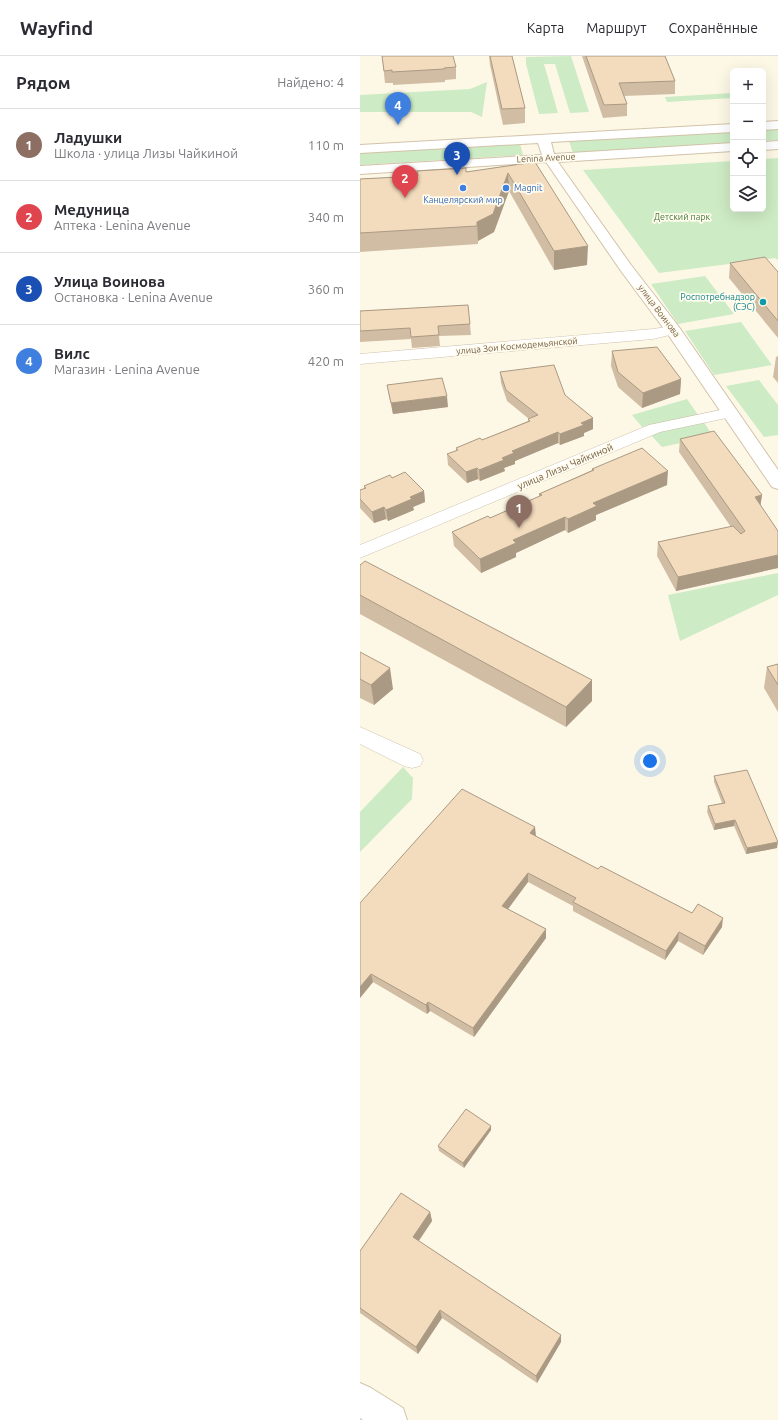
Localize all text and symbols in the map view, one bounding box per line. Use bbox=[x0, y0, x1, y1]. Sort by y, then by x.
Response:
text: Wayfind bbox=[20, 17, 93, 39]
text: Карта bbox=[527, 20, 564, 36]
text: Маршрут bbox=[586, 20, 647, 36]
text: Сохранённые bbox=[669, 20, 758, 36]
map controls bbox=[730, 68, 766, 212]
button: + bbox=[730, 68, 766, 104]
text: Рядом bbox=[16, 73, 71, 92]
text: Найдено: 4 bbox=[277, 75, 344, 89]
pin: 4 bbox=[385, 92, 411, 125]
button: − bbox=[730, 104, 766, 140]
text: Ладушки bbox=[54, 129, 122, 146]
text: 1 bbox=[25, 138, 33, 152]
text: 110 m bbox=[308, 138, 344, 152]
button: locate bbox=[730, 140, 766, 176]
pin: 3 bbox=[444, 142, 470, 175]
text: Школа · улица Лизы Чайкиной bbox=[54, 146, 238, 160]
street label: Lenina Avenue bbox=[516, 151, 576, 165]
pin: 2 bbox=[392, 165, 418, 198]
button: layers bbox=[730, 176, 766, 212]
marker: Канцелярский мир bbox=[458, 183, 468, 193]
marker: Magnit bbox=[501, 183, 511, 193]
place label: Magnit bbox=[514, 183, 543, 193]
place label: Канцелярский мир bbox=[423, 195, 503, 205]
text: Медуница bbox=[54, 201, 130, 218]
text: 2 bbox=[25, 210, 33, 224]
text: 340 m bbox=[308, 210, 344, 224]
park label: Детский парк bbox=[654, 212, 711, 222]
text: Аптека · Lenina Avenue bbox=[54, 218, 191, 232]
text: Улица Воинова bbox=[54, 273, 165, 290]
text: 3 bbox=[25, 282, 33, 296]
text: 360 m bbox=[308, 282, 344, 296]
street label: улица Воинова bbox=[636, 283, 682, 339]
text: Остановка · Lenina Avenue bbox=[54, 290, 213, 304]
place label: Роспотребнадзор (СЭС) bbox=[680, 292, 755, 312]
marker: Роспотребнадзор (СЭС) bbox=[758, 297, 768, 307]
street label: улица Зои Космодемьянской bbox=[456, 336, 578, 356]
text: Вилс bbox=[54, 345, 90, 362]
text: 4 bbox=[25, 354, 33, 368]
text: 420 m bbox=[308, 354, 344, 368]
text: Магазин · Lenina Avenue bbox=[54, 362, 200, 376]
street label: улица Лизы Чайкиной bbox=[516, 441, 615, 492]
pin: 1 bbox=[506, 495, 532, 528]
your location bbox=[640, 751, 660, 771]

